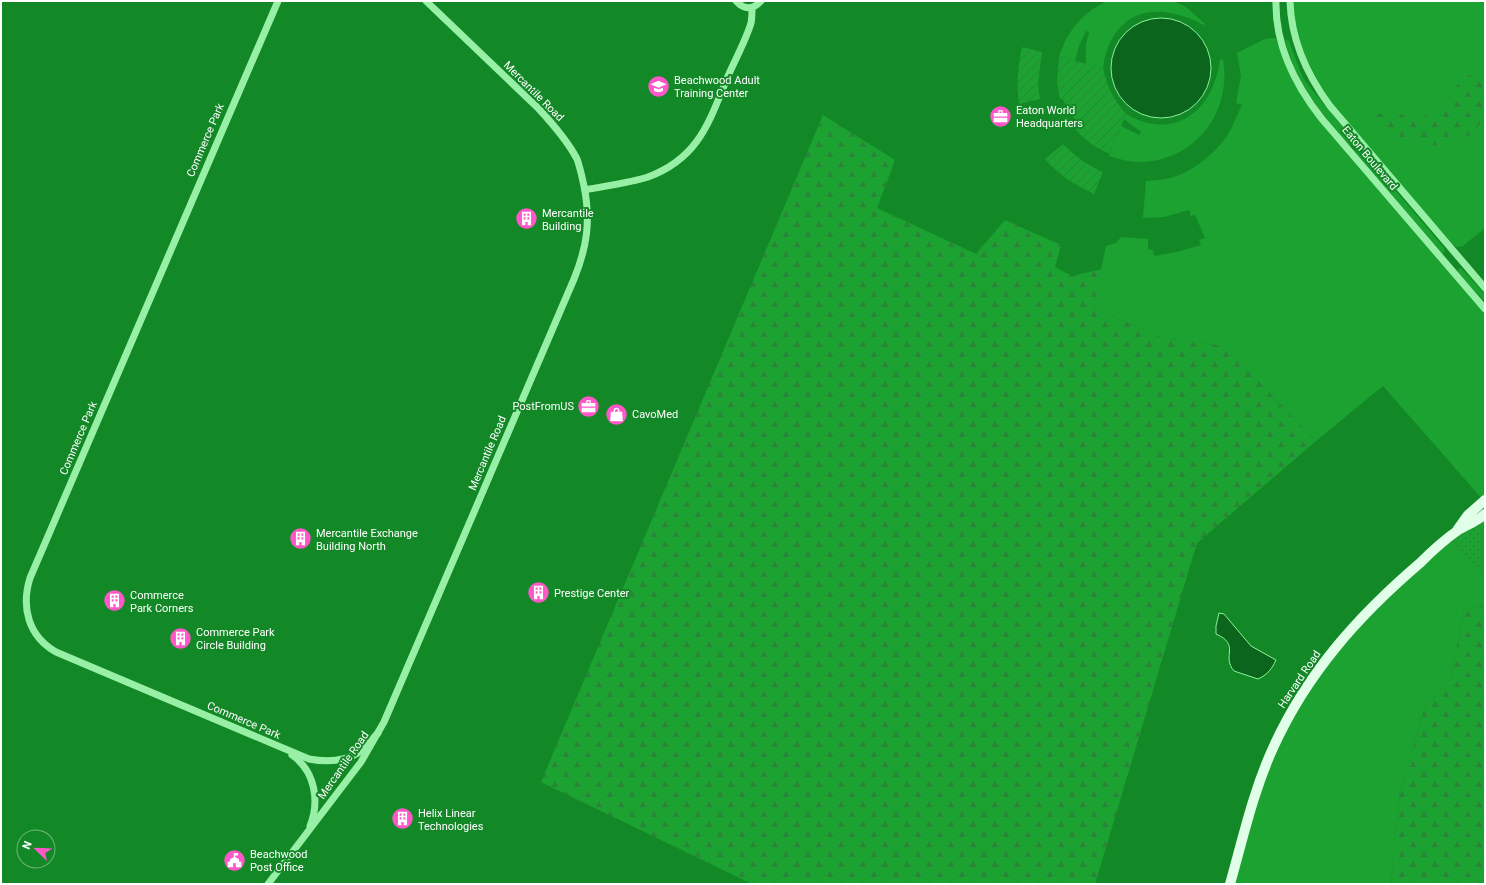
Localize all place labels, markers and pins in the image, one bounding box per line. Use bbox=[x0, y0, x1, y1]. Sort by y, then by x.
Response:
school or university icon: Beachwood Adult Training Center bbox=[646, 73, 672, 99]
place label: Beachwood Adult Training Center bbox=[674, 74, 760, 100]
office icon: Eaton World Headquarters bbox=[987, 103, 1013, 129]
place label: Eaton World Headquarters bbox=[1016, 104, 1083, 130]
building icon: Mercantile Building bbox=[513, 206, 539, 232]
place label: Mercantile Building bbox=[542, 207, 594, 233]
office icon: PostFromUS bbox=[576, 393, 602, 419]
place label: PostFromUS bbox=[512, 400, 574, 413]
shop icon: CavoMed bbox=[604, 401, 630, 427]
place label: CavoMed bbox=[632, 408, 678, 421]
building icon: Mercantile Exchange Building North bbox=[287, 526, 313, 552]
place label: Mercantile Exchange Building North bbox=[316, 527, 418, 553]
building icon: Prestige Center bbox=[525, 580, 551, 606]
place label: Prestige Center bbox=[554, 587, 630, 600]
building icon: Commerce Park Corners bbox=[102, 588, 128, 614]
place label: Commerce Park Corners bbox=[130, 589, 194, 615]
building icon: Commerce Park Circle Building bbox=[167, 625, 193, 651]
place label: Commerce Park Circle Building bbox=[196, 626, 275, 652]
building icon: Helix Linear Technologies bbox=[389, 806, 415, 832]
place label: Helix Linear Technologies bbox=[418, 807, 484, 833]
public building icon: Beachwood Post Office bbox=[222, 847, 248, 873]
place label: Beachwood Post Office bbox=[250, 848, 308, 874]

